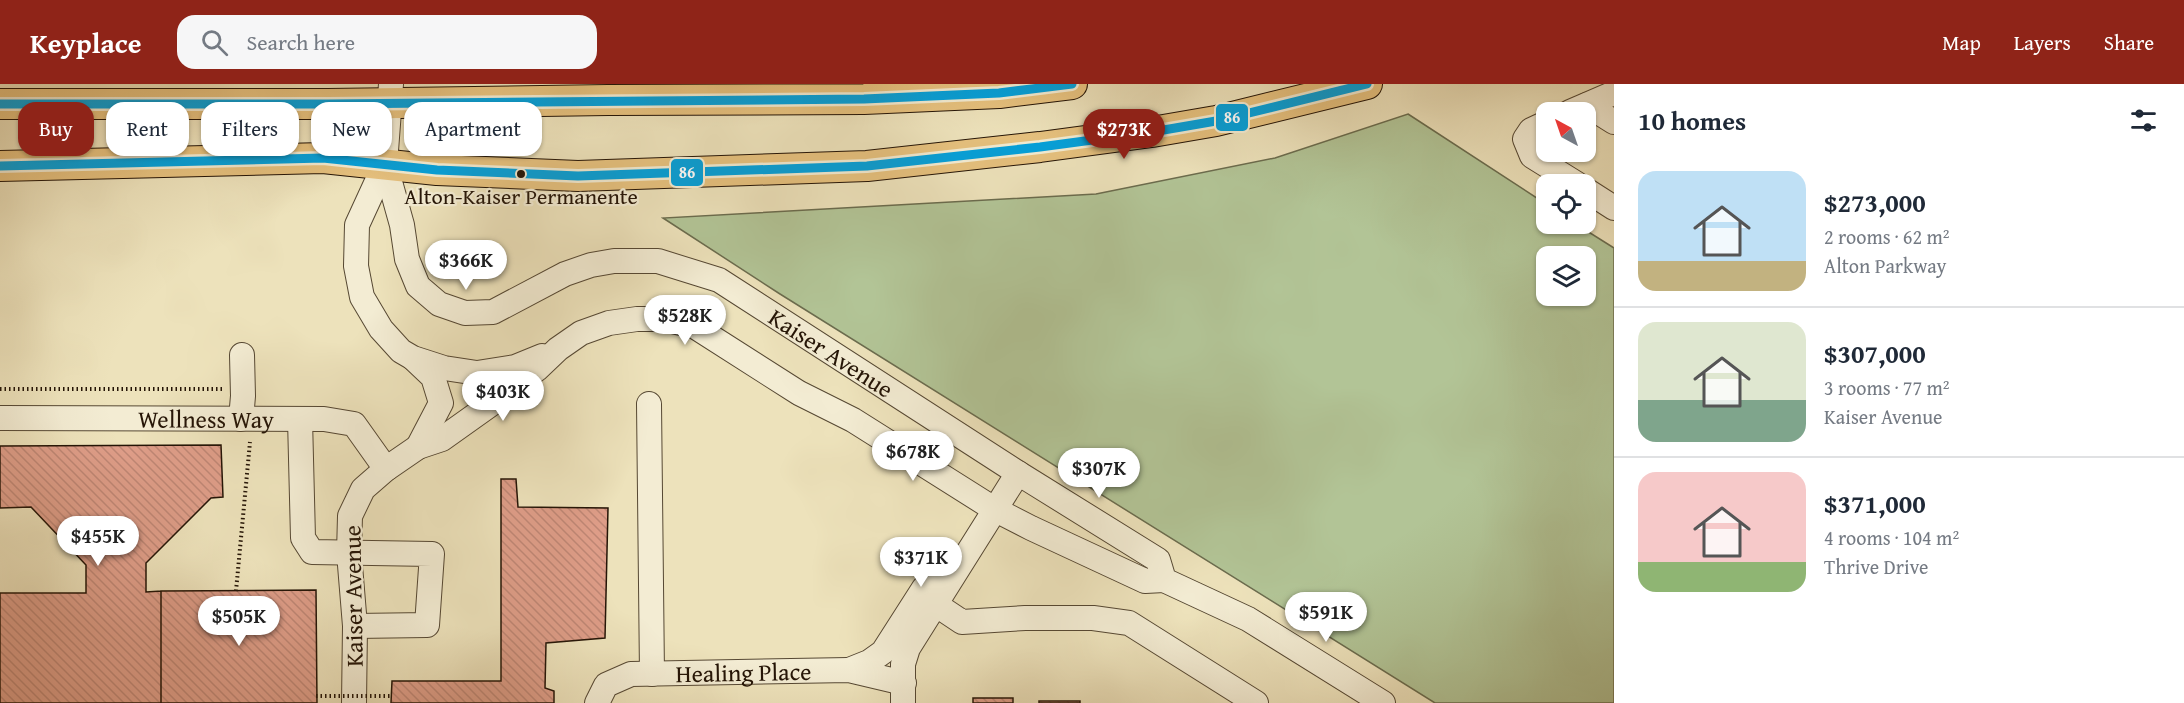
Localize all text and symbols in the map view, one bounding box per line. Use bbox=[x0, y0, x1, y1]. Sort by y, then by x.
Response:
search box bbox=[177, 15, 597, 69]
text: Keyplace bbox=[30, 22, 141, 63]
icon: search bbox=[198, 26, 231, 59]
text: Search here bbox=[246, 26, 355, 58]
text: Map bbox=[1942, 27, 1981, 58]
text: Layers bbox=[2014, 27, 2071, 58]
text: Share bbox=[2104, 27, 2154, 58]
text: 10 homes bbox=[1638, 101, 1746, 140]
chip: Buy bbox=[18, 102, 94, 156]
chip: Rent bbox=[106, 102, 189, 156]
chip: Filters bbox=[201, 102, 299, 156]
chip: New bbox=[311, 102, 392, 156]
chip: Apartment bbox=[404, 102, 542, 156]
north arrow bbox=[1536, 102, 1596, 162]
map controls bbox=[1536, 102, 1596, 306]
line badge: 86 bbox=[1215, 103, 1249, 132]
icon: filters bbox=[2127, 104, 2160, 137]
text: 86 bbox=[1224, 105, 1240, 129]
pin: $273K bbox=[1082, 109, 1166, 160]
text: $273K bbox=[1097, 114, 1151, 143]
line badge: 86 bbox=[670, 158, 704, 187]
text: 86 bbox=[679, 160, 695, 184]
marker: Alton-Kaiser Permanente bbox=[515, 168, 527, 180]
button: locate bbox=[1536, 174, 1596, 234]
place label: Alton-Kaiser Permanente bbox=[404, 180, 638, 212]
text: $273,000 bbox=[1824, 183, 1926, 222]
icon: home bbox=[1686, 195, 1758, 267]
text: 2 rooms · 62 m² bbox=[1824, 222, 1950, 251]
pin: $366K bbox=[424, 240, 508, 291]
text: $366K bbox=[439, 245, 493, 274]
button: layers bbox=[1536, 246, 1596, 306]
text: Alton Parkway bbox=[1824, 251, 1947, 280]
pin: $528K bbox=[643, 295, 727, 346]
street label: Kaiser Avenue bbox=[762, 299, 901, 406]
text: $528K bbox=[658, 300, 712, 329]
text: $307,000 bbox=[1824, 334, 1926, 373]
icon: home bbox=[1686, 346, 1758, 418]
pin: $403K bbox=[461, 371, 545, 422]
text: 3 rooms · 77 m² bbox=[1824, 373, 1950, 402]
text: $403K bbox=[476, 376, 530, 405]
street label: Wellness Way bbox=[138, 401, 274, 436]
text: Kaiser Avenue bbox=[1824, 402, 1942, 431]
pin: $678K bbox=[871, 431, 955, 482]
text: $678K bbox=[886, 436, 940, 465]
pin: $307K bbox=[1057, 448, 1141, 499]
text: $307K bbox=[1072, 453, 1126, 482]
text: $371,000 bbox=[1824, 484, 1926, 523]
icon: home bbox=[1686, 496, 1758, 568]
pin: $455K bbox=[56, 516, 140, 567]
text: $455K bbox=[71, 521, 125, 550]
text: 4 rooms · 104 m² bbox=[1824, 523, 1959, 552]
street label: Kaiser Avenue bbox=[334, 525, 372, 667]
pin: $371K bbox=[879, 537, 963, 588]
text: $371K bbox=[894, 542, 948, 571]
text: Thrive Drive bbox=[1824, 552, 1928, 581]
pin: $591K bbox=[1284, 592, 1368, 643]
pin: $505K bbox=[197, 596, 281, 647]
text: $591K bbox=[1299, 597, 1353, 626]
text: $505K bbox=[212, 601, 266, 630]
street label: Healing Place bbox=[675, 653, 812, 691]

